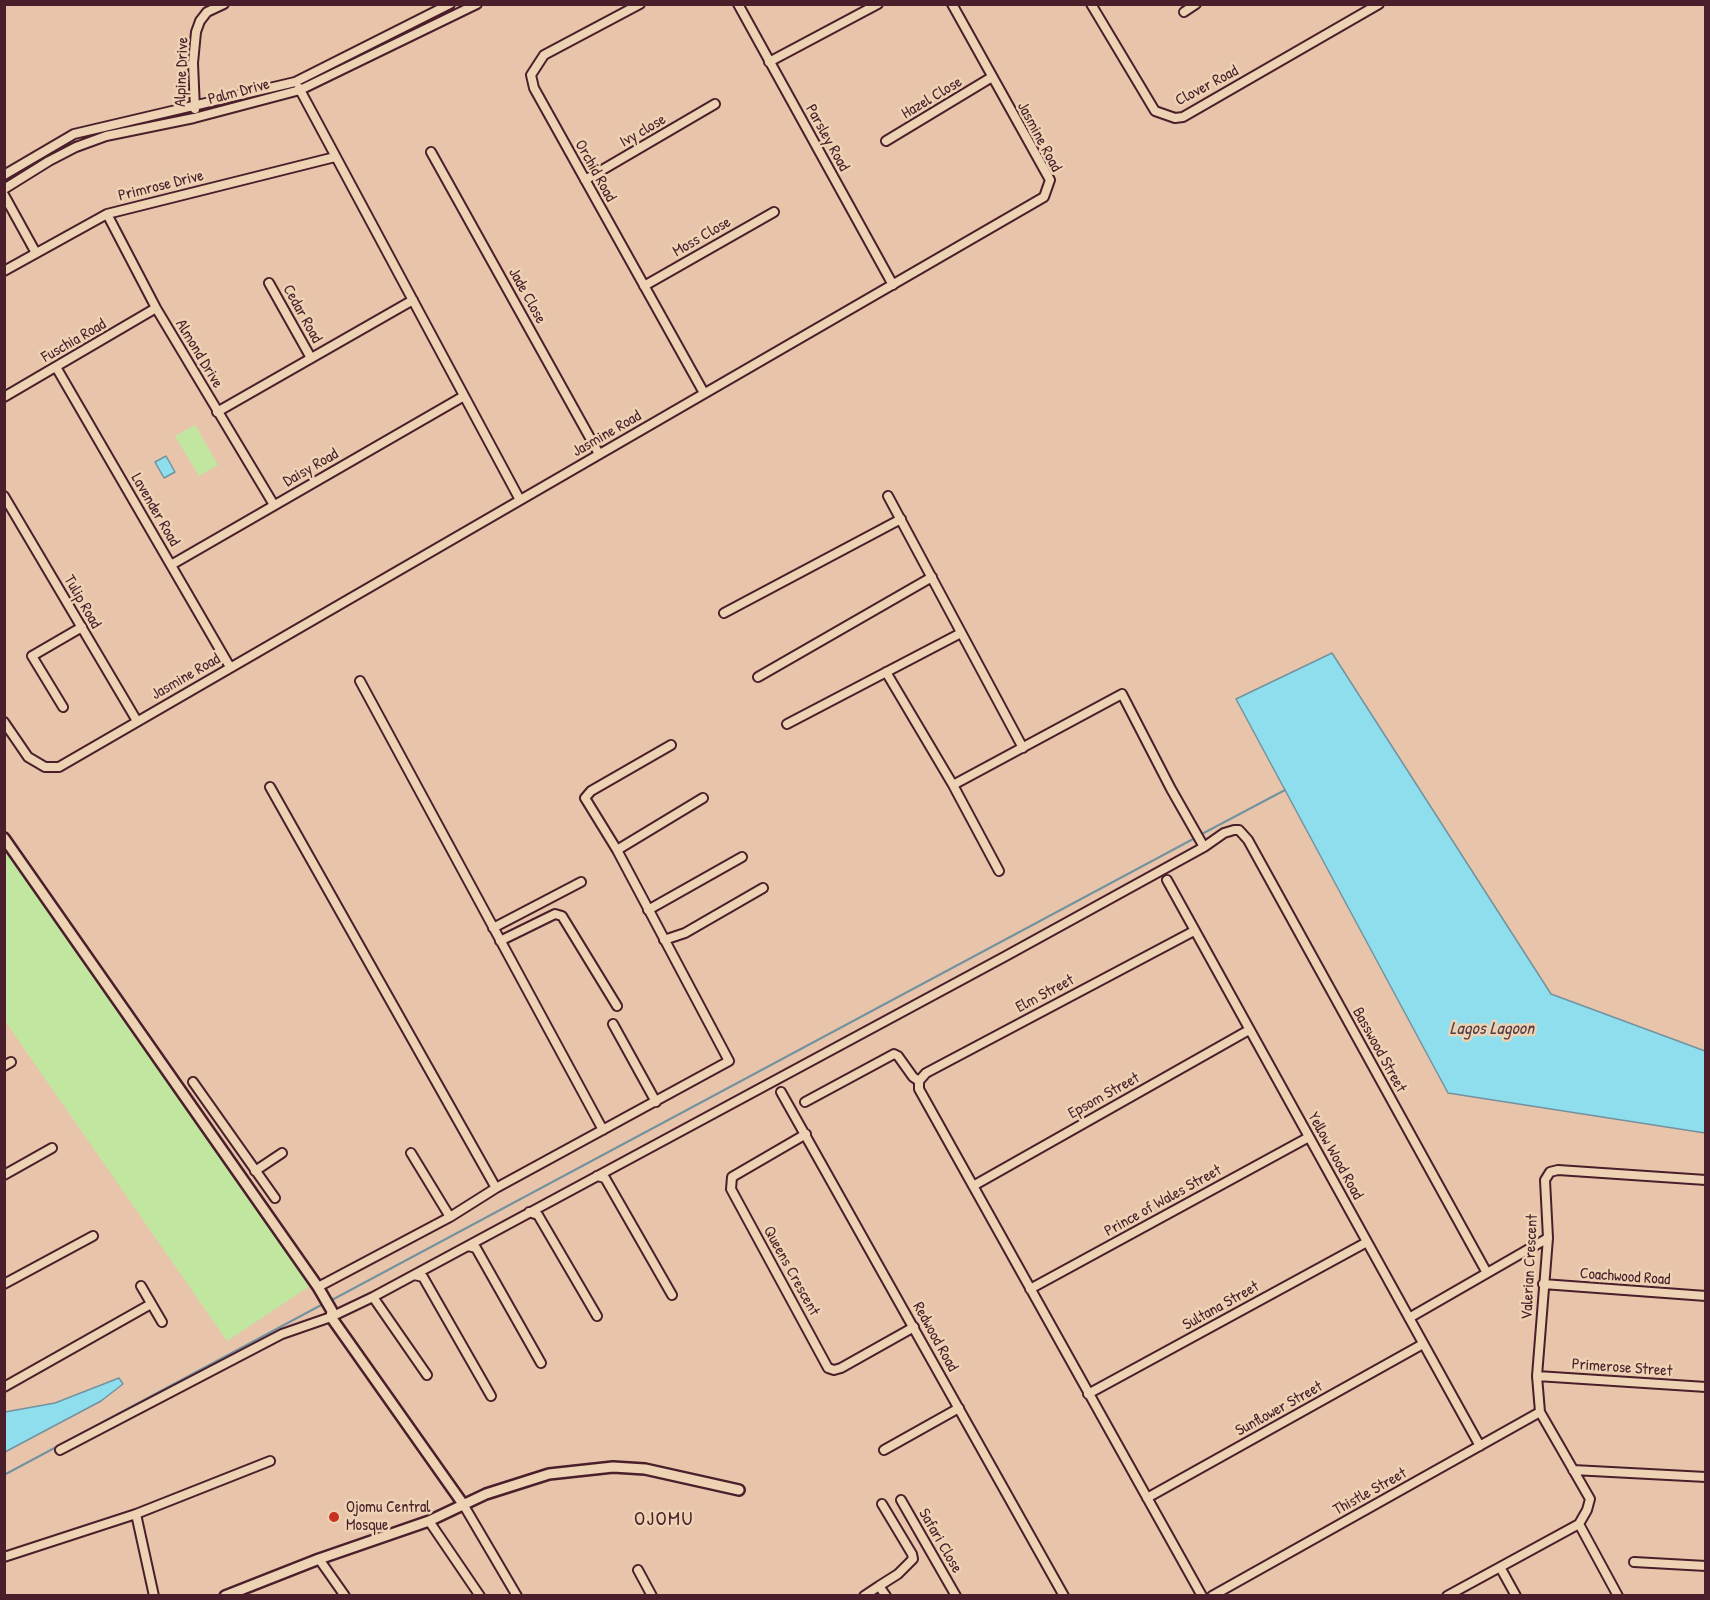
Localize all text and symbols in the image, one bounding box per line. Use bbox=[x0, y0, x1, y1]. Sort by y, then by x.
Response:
street label: Alpine Drive bbox=[171, 37, 193, 107]
street label: Clover Road bbox=[1172, 61, 1242, 111]
street label: Hazel Close bbox=[898, 73, 966, 123]
street label: Palm Drive bbox=[206, 75, 272, 109]
street label: Jasmine Road bbox=[1013, 99, 1065, 175]
street label: Parsley Road bbox=[801, 101, 853, 175]
street label: Ivy close bbox=[617, 110, 669, 152]
street label: Orchid Road bbox=[570, 137, 620, 205]
street label: Primrose Drive bbox=[116, 166, 206, 206]
street label: Moss Close bbox=[670, 213, 734, 261]
street label: Jade Close bbox=[504, 265, 550, 327]
street label: Cedar Road bbox=[278, 281, 326, 347]
street label: Fuschia Road bbox=[38, 315, 110, 367]
street label: Almond Drive bbox=[171, 316, 227, 392]
street label: Jasmine Road bbox=[569, 407, 645, 461]
street label: Daisy Road bbox=[280, 445, 342, 491]
street label: Lavender Road bbox=[126, 470, 184, 550]
street label: Tulip Road bbox=[59, 572, 105, 632]
street label: Jasmine Road bbox=[148, 650, 224, 704]
street label: Elm Street bbox=[1013, 971, 1077, 1017]
street label: Basswood Street bbox=[1348, 1004, 1410, 1096]
water label: Lagos Lagoon bbox=[1450, 1018, 1534, 1040]
street label: Epsom Street bbox=[1065, 1069, 1143, 1123]
street label: Yellow Wood Road bbox=[1303, 1109, 1367, 1203]
street label: Prince of Wales Street bbox=[1101, 1161, 1225, 1241]
street label: Valerian Crescent bbox=[1518, 1214, 1542, 1320]
street label: Queens Crescent bbox=[758, 1223, 824, 1319]
street label: Coachwood Road bbox=[1579, 1264, 1671, 1290]
street label: Sultana Street bbox=[1180, 1277, 1262, 1335]
street label: Redwood Road bbox=[908, 1299, 962, 1375]
street label: Primerose Street bbox=[1571, 1355, 1673, 1381]
street label: Sunflower Street bbox=[1232, 1377, 1326, 1441]
street label: Thistle Street bbox=[1330, 1464, 1410, 1520]
place label: Ojomu Central Mosque bbox=[346, 1498, 431, 1536]
street label: Safari Close bbox=[914, 1505, 966, 1577]
district label: OJOMU bbox=[634, 1508, 694, 1532]
marker: Ojomu Central Mosque bbox=[327, 1510, 341, 1524]

